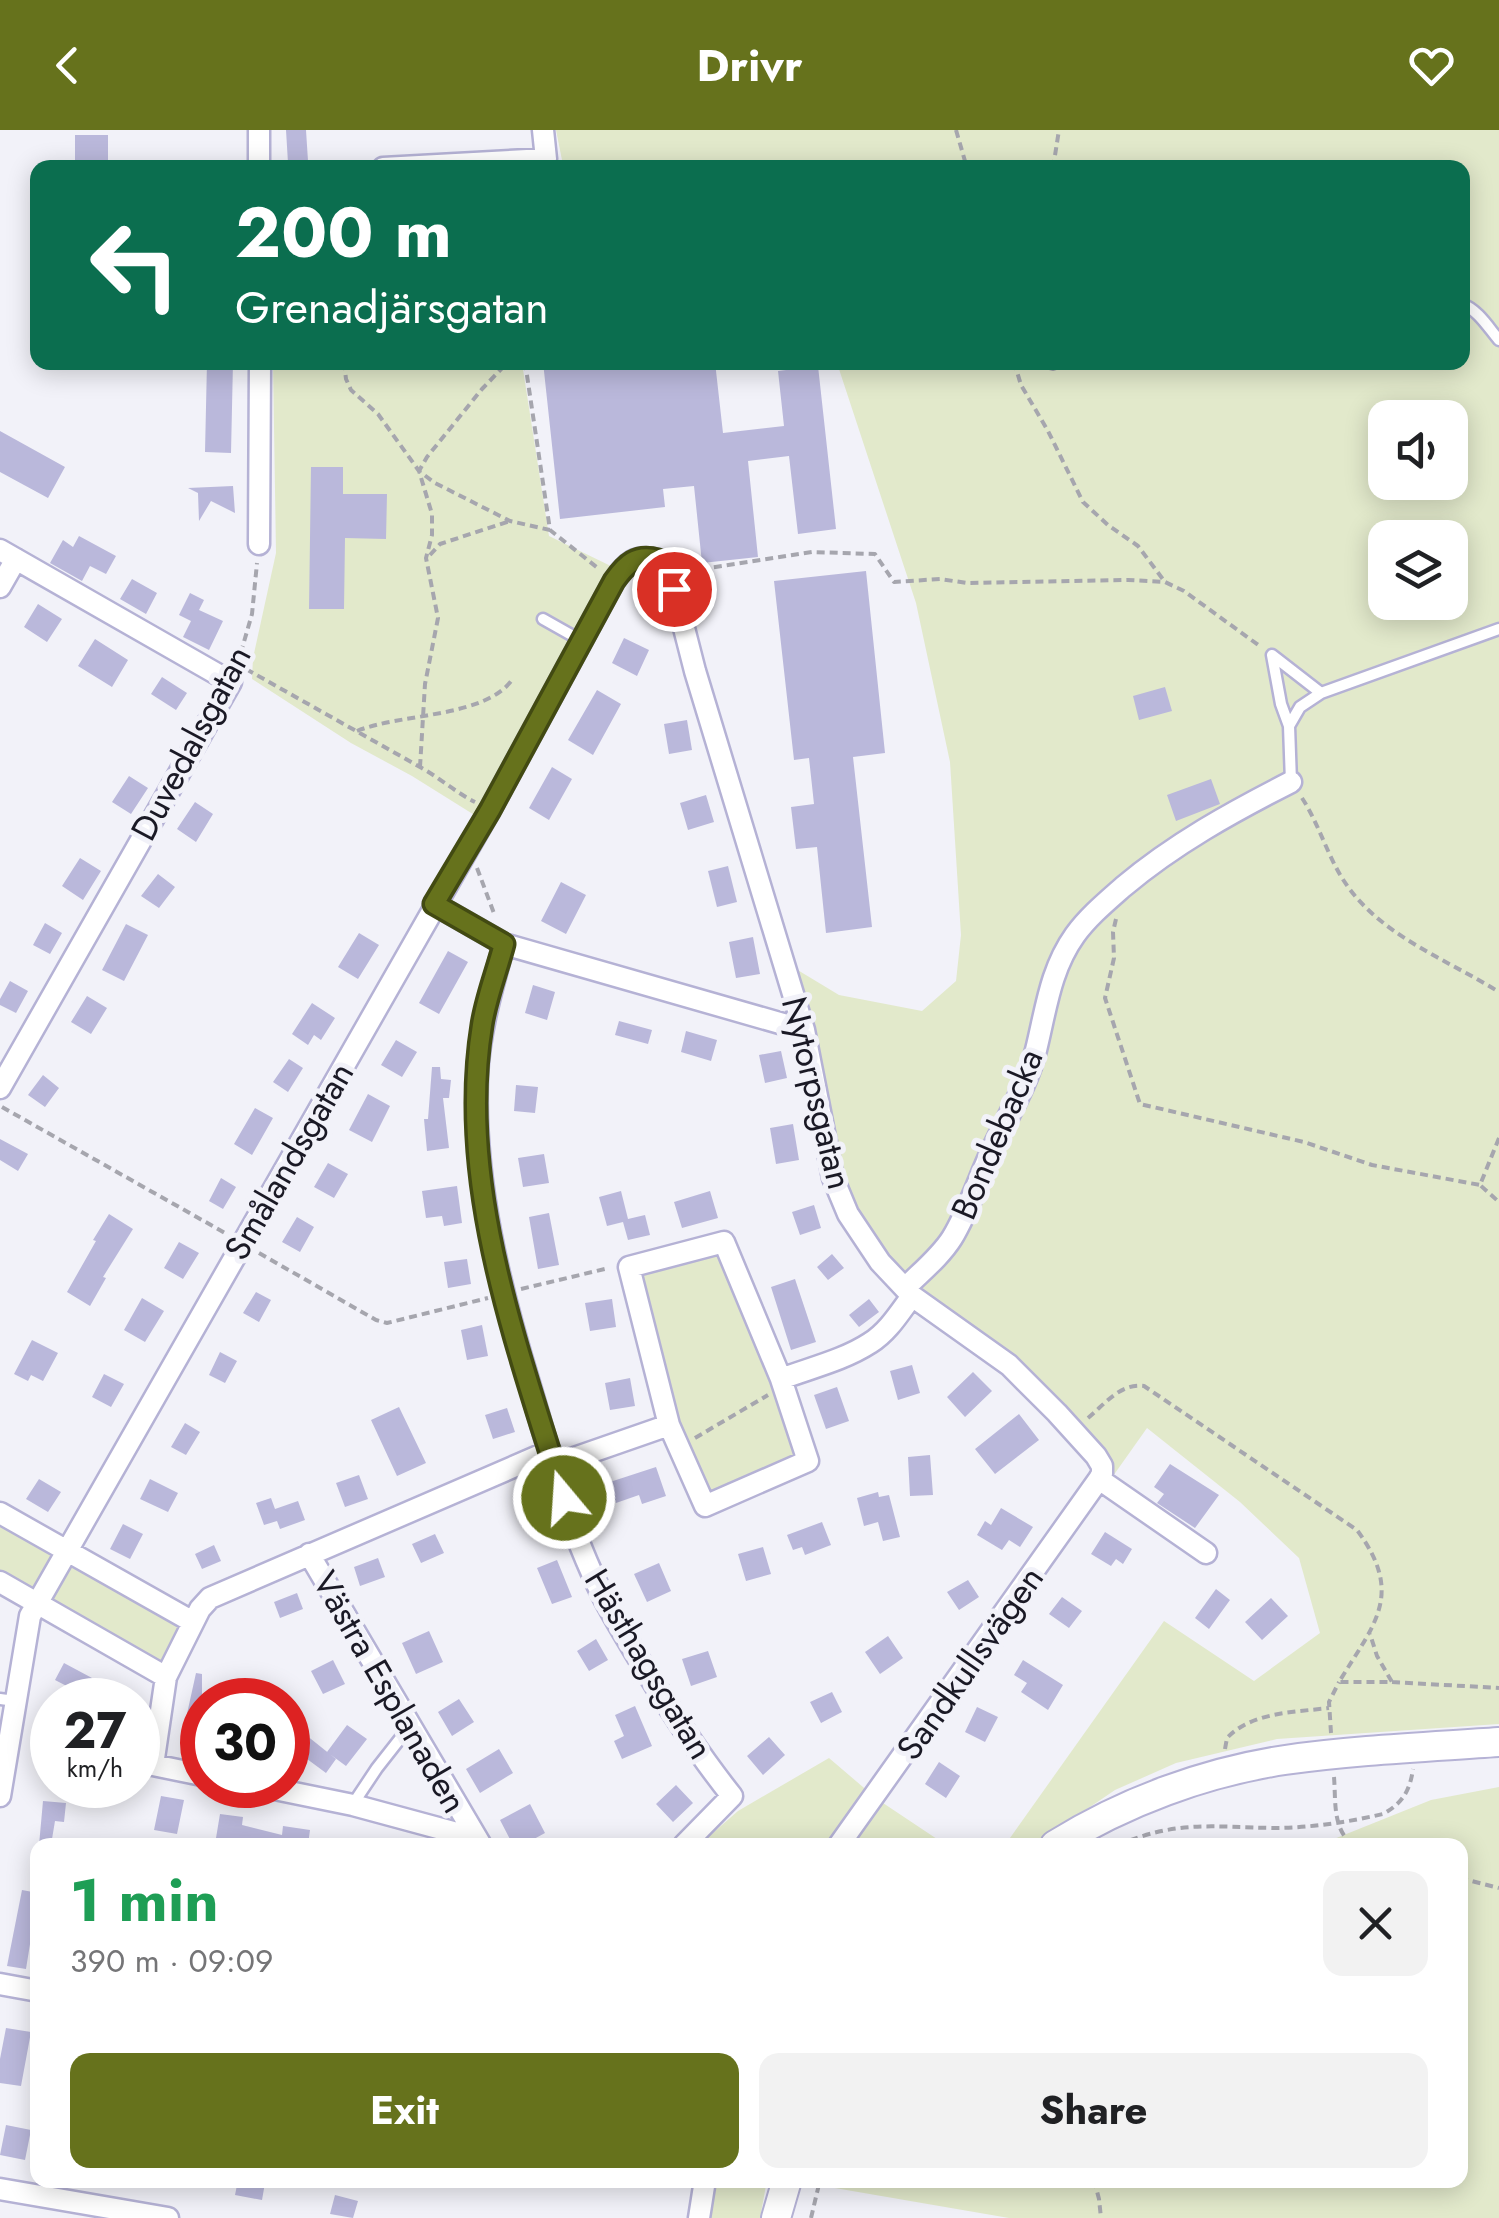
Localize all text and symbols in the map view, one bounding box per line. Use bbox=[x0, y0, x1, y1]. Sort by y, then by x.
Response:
text: Drivr bbox=[696, 33, 803, 98]
icon: back bbox=[40, 38, 95, 93]
icon: heart bbox=[1404, 38, 1459, 93]
text: 200 m bbox=[235, 182, 452, 283]
icon: left bbox=[70, 200, 200, 330]
text: Grenadjärsgatan bbox=[235, 275, 549, 340]
map controls bbox=[1368, 400, 1468, 620]
button: sound bbox=[1368, 400, 1468, 500]
button: layers bbox=[1368, 520, 1468, 620]
pin bbox=[632, 547, 717, 632]
icon: arrive bbox=[647, 562, 702, 617]
street label: Duvedalsgatan bbox=[119, 637, 263, 849]
street label: Nytorpsgatan bbox=[769, 992, 865, 1194]
street label: Bondebacka bbox=[939, 1041, 1055, 1227]
street label: Smålandsgatan bbox=[212, 1053, 366, 1269]
position arrow bbox=[512, 1446, 616, 1550]
street label: Sandkullsvägen bbox=[885, 1556, 1055, 1770]
street label: Hästhagsgatan bbox=[572, 1559, 726, 1769]
street label: Västra Esplanaden bbox=[300, 1562, 480, 1822]
speed limit sign: 30 bbox=[180, 1678, 310, 1808]
text: 27 bbox=[64, 1694, 126, 1767]
text: km/h bbox=[67, 1750, 123, 1786]
text: 1 min bbox=[70, 1857, 219, 1944]
button: close bbox=[1323, 1871, 1428, 1976]
text: 390 m · 09:09 bbox=[70, 1938, 273, 1984]
button: Exit bbox=[70, 2053, 739, 2168]
button: Share bbox=[759, 2053, 1428, 2168]

